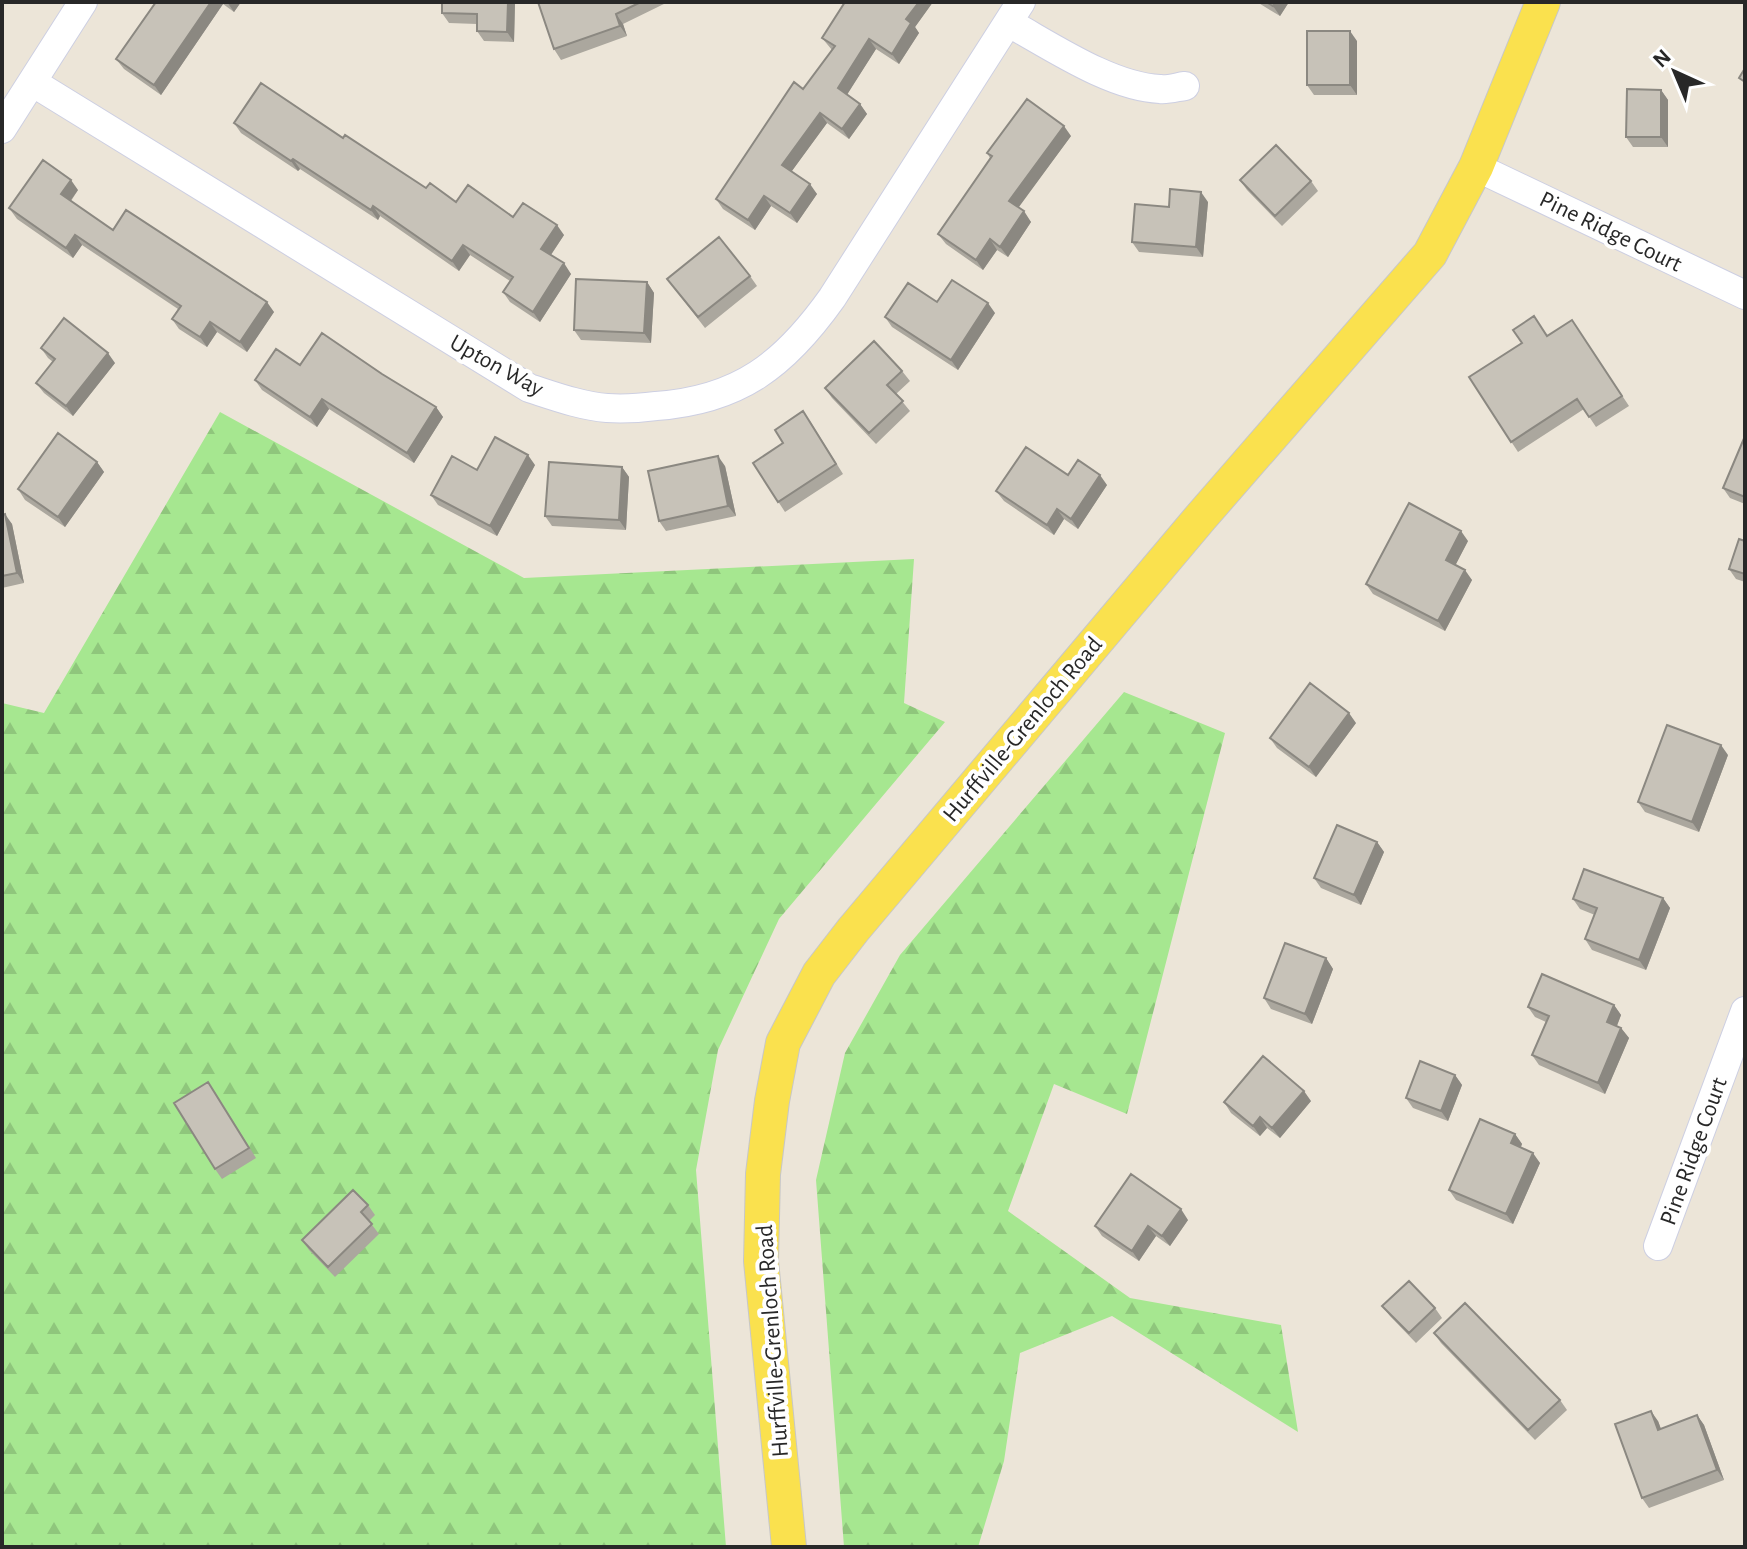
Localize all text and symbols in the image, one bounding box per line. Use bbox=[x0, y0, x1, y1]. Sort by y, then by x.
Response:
north arrow bbox=[1635, 32, 1715, 112]
text: N bbox=[1649, 45, 1675, 72]
street label: Pine Ridge Court bbox=[1536, 187, 1686, 277]
street label: Upton Way bbox=[446, 330, 547, 401]
street label: Hurffville-Grenloch Road bbox=[939, 633, 1107, 827]
street label: Pine Ridge Court bbox=[1656, 1074, 1732, 1228]
street label: Hurffville-Grenloch Road bbox=[753, 1224, 793, 1458]

